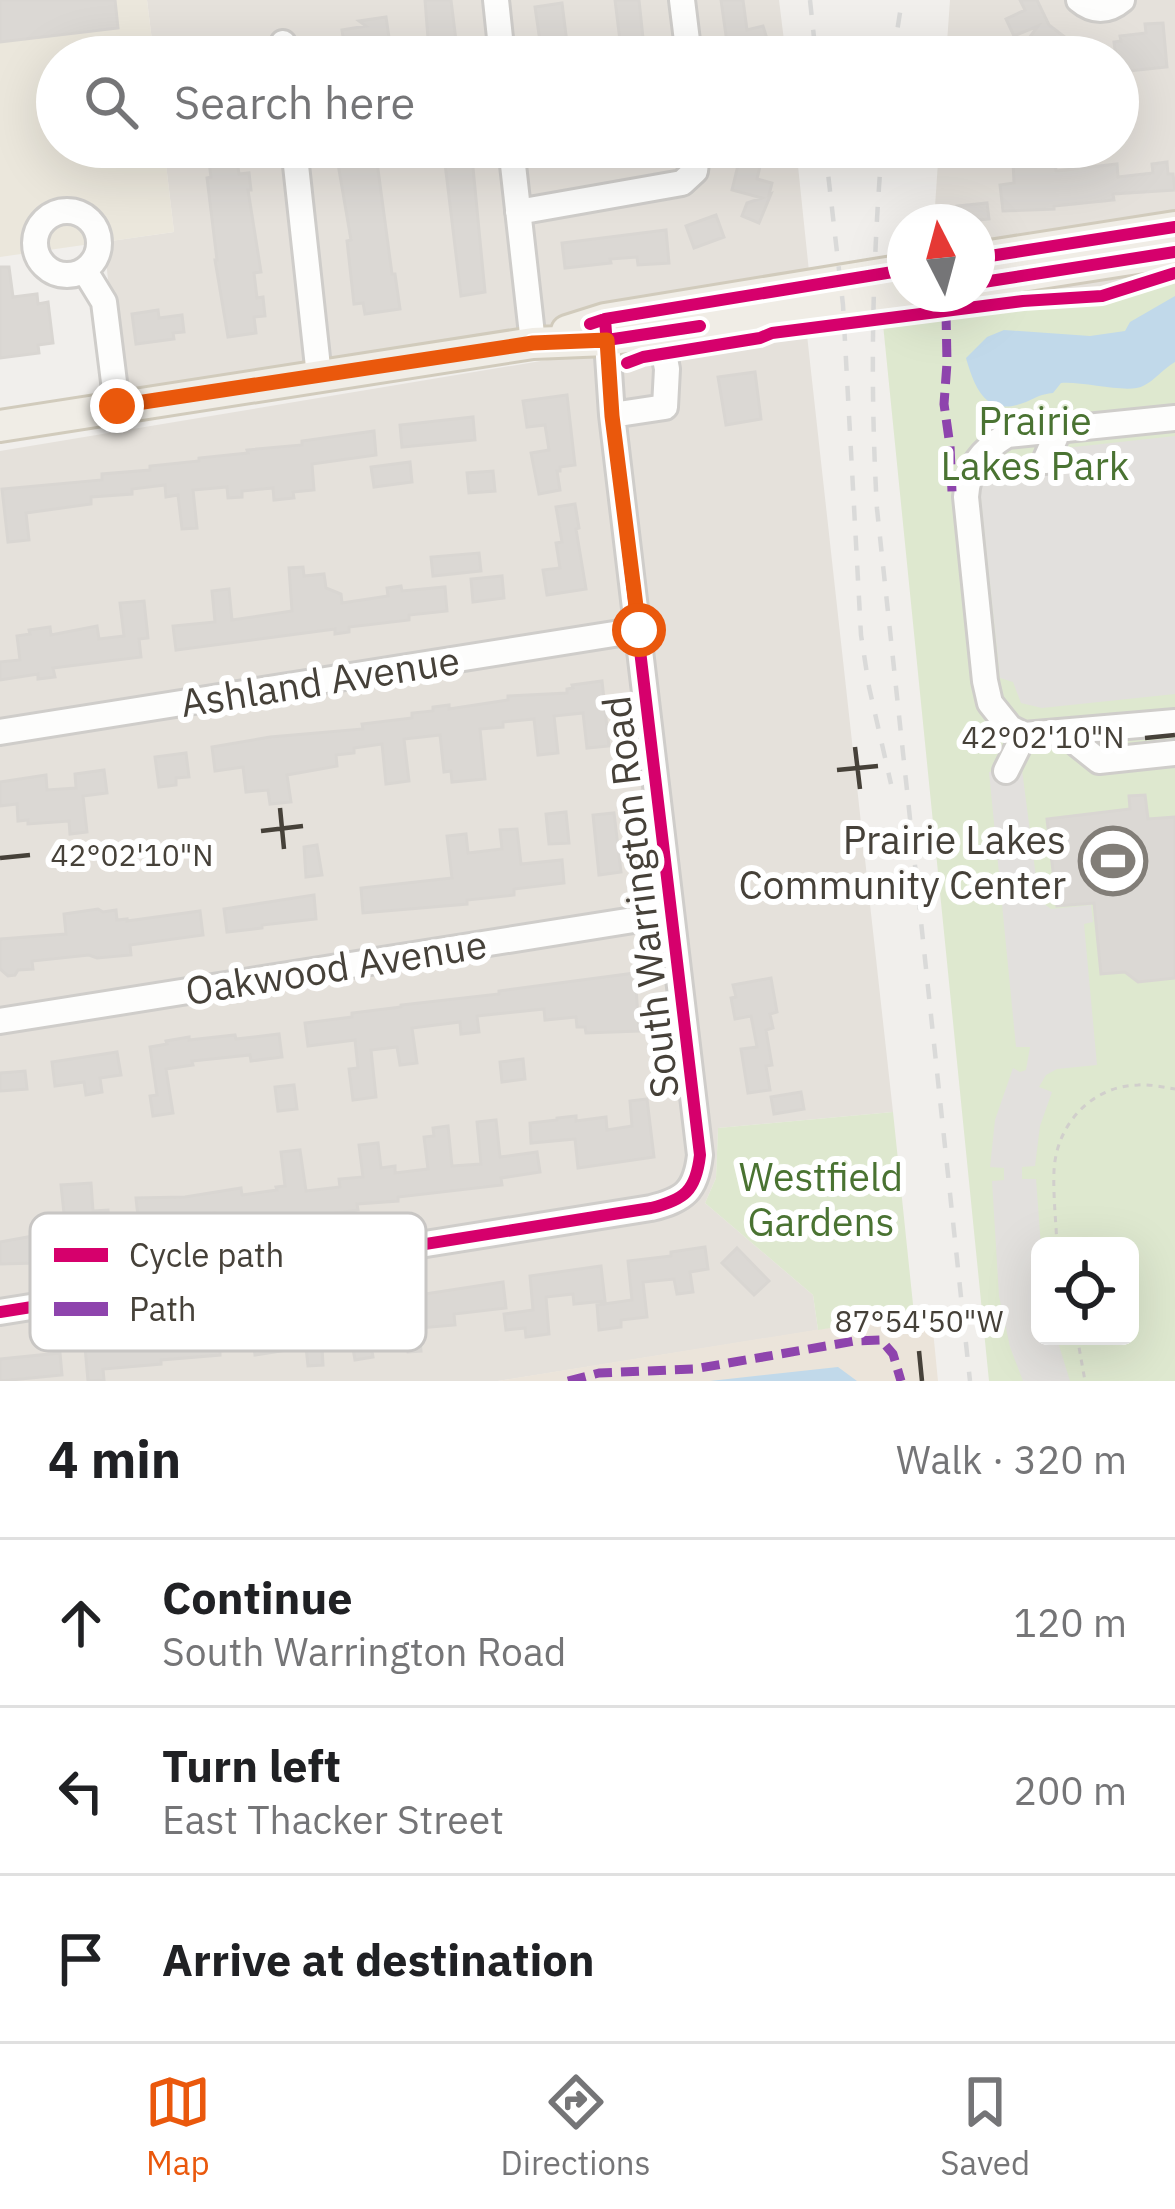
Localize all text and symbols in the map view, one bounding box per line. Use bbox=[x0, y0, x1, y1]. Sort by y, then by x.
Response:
search box bbox=[36, 36, 1139, 168]
icon: search bbox=[78, 69, 144, 135]
text: Search here bbox=[174, 73, 415, 131]
north arrow bbox=[887, 204, 995, 312]
route end bbox=[90, 379, 144, 433]
park label: Prairie Lakes Park bbox=[941, 395, 1129, 491]
route start bbox=[612, 603, 666, 657]
street label: Ashland Avenue bbox=[177, 634, 463, 728]
street label: South Warrington Road bbox=[590, 693, 690, 1101]
text: 42°02'10"N bbox=[961, 717, 1125, 756]
place label: Prairie Lakes Community Center bbox=[738, 814, 1066, 910]
sports icon: Prairie Lakes Community Center bbox=[1078, 826, 1148, 896]
text: 42°02'10"N bbox=[50, 835, 214, 874]
street label: Oakwood Avenue bbox=[182, 918, 490, 1016]
park label: Westfield Gardens bbox=[739, 1151, 903, 1247]
legend bbox=[30, 1213, 426, 1351]
text: Cycle path bbox=[129, 1233, 284, 1276]
map controls bbox=[1031, 1237, 1139, 1345]
button: locate bbox=[1031, 1237, 1139, 1345]
text: Path bbox=[129, 1287, 197, 1330]
text: 87°54'50"W bbox=[834, 1301, 1004, 1340]
text: 4 min bbox=[48, 1426, 181, 1492]
text: Walk · 320 m bbox=[896, 1434, 1127, 1485]
text: Continue bbox=[162, 1568, 353, 1626]
icon: ahead bbox=[48, 1590, 114, 1656]
text: 120 m bbox=[1014, 1597, 1127, 1648]
text: South Warrington Road bbox=[162, 1626, 566, 1677]
text: Turn left bbox=[162, 1736, 341, 1794]
icon: left bbox=[48, 1758, 114, 1824]
text: 200 m bbox=[1014, 1765, 1127, 1816]
text: East Thacker Street bbox=[162, 1794, 504, 1845]
icon: arrive bbox=[48, 1926, 114, 1992]
text: Arrive at destination bbox=[162, 1930, 595, 1988]
tab: Map bbox=[145, 2069, 211, 2184]
tab: Directions bbox=[501, 2069, 651, 2184]
tab: Saved bbox=[940, 2069, 1030, 2184]

